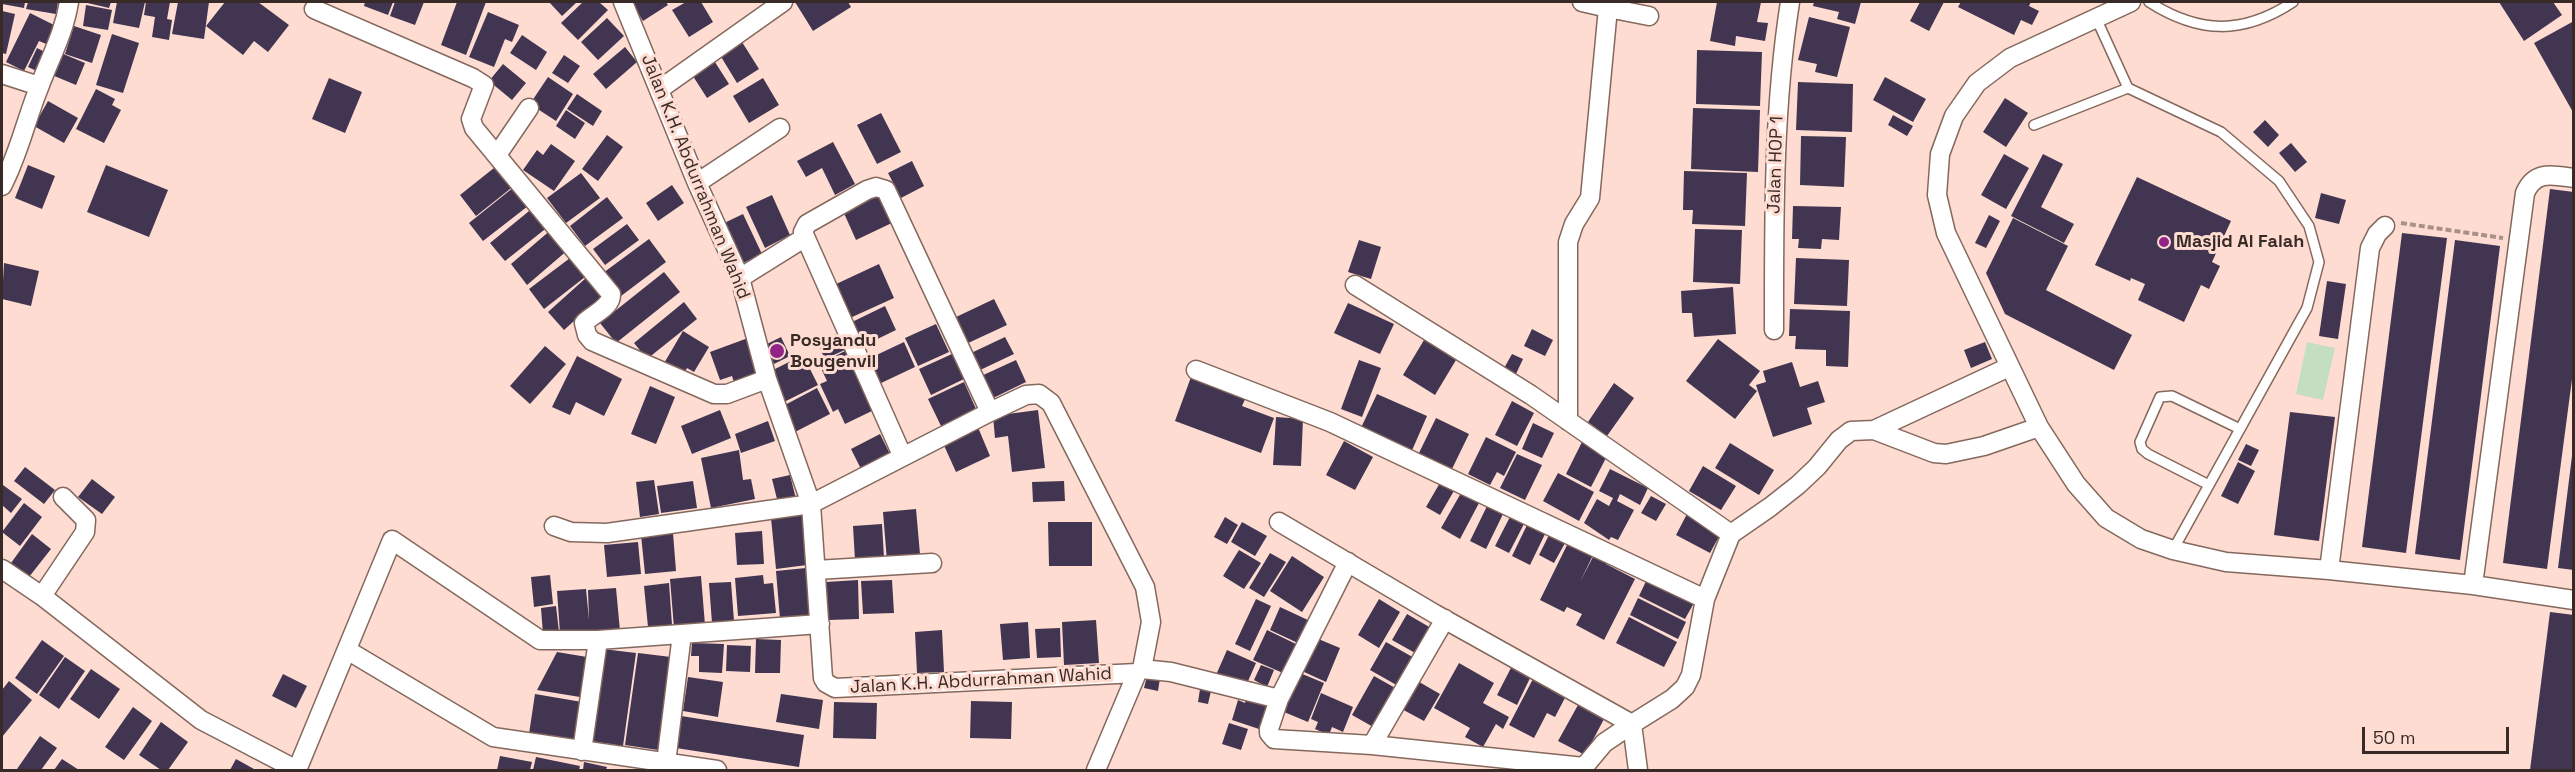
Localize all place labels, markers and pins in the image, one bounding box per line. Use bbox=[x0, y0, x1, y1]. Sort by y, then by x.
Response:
place label: Masjid Al Falah bbox=[2176, 231, 2304, 253]
marker: Masjid Al Falah bbox=[2157, 235, 2171, 249]
place label: Posyandu Bougenvil bbox=[790, 330, 876, 372]
marker: Posyandu Bougenvil bbox=[768, 342, 786, 360]

